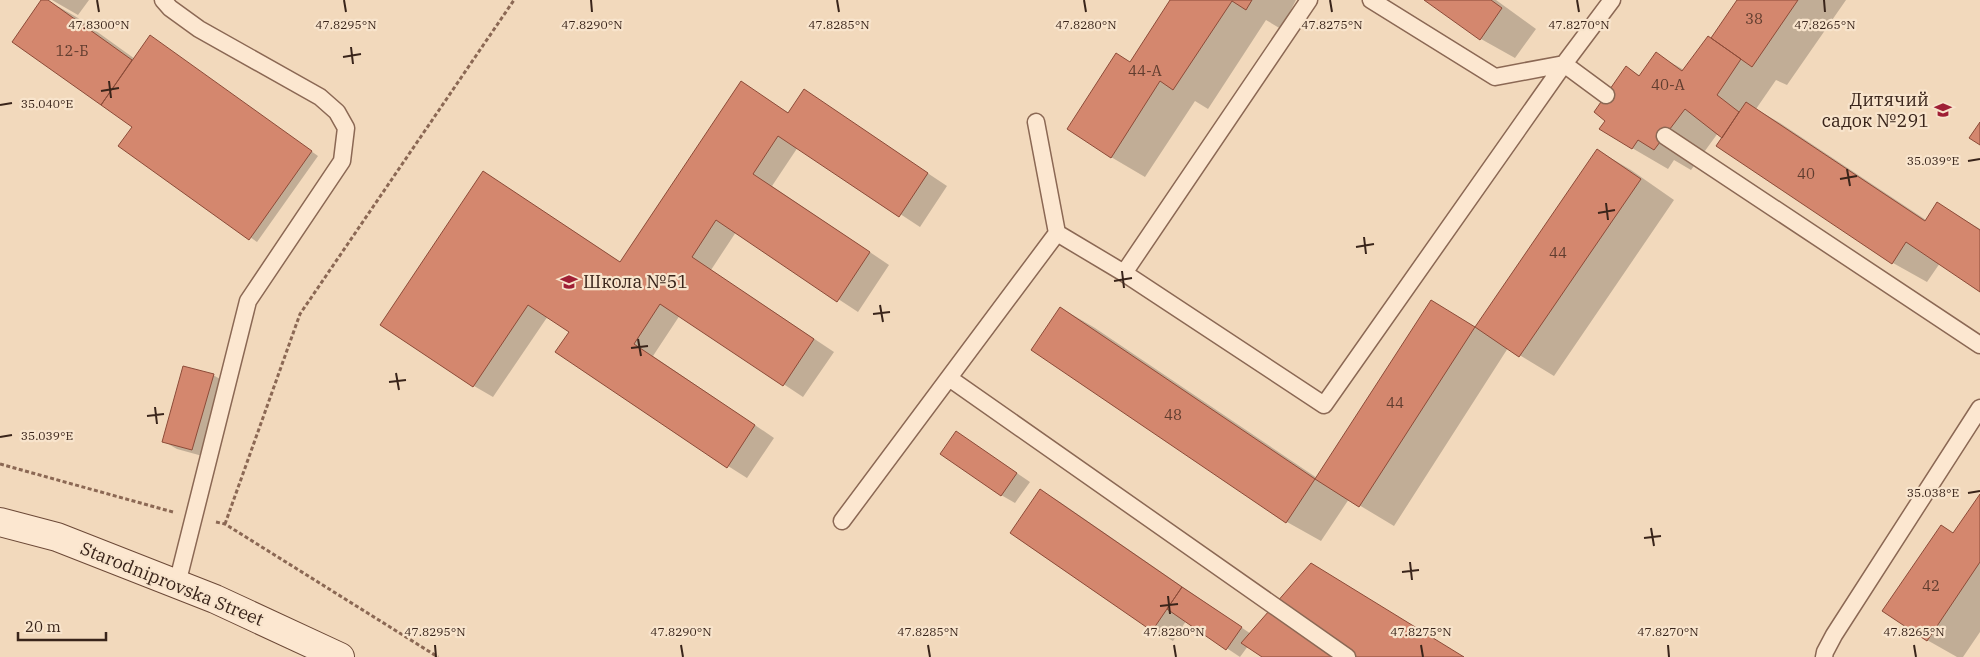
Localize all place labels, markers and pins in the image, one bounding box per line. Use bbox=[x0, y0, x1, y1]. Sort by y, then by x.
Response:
place label: Дитячий садок №291 bbox=[1822, 88, 1929, 132]
school or university icon: Дитячий садок №291 bbox=[1933, 100, 1953, 120]
place label: Школа №51 bbox=[583, 270, 688, 293]
school or university icon: Школа №51 bbox=[559, 272, 579, 292]

